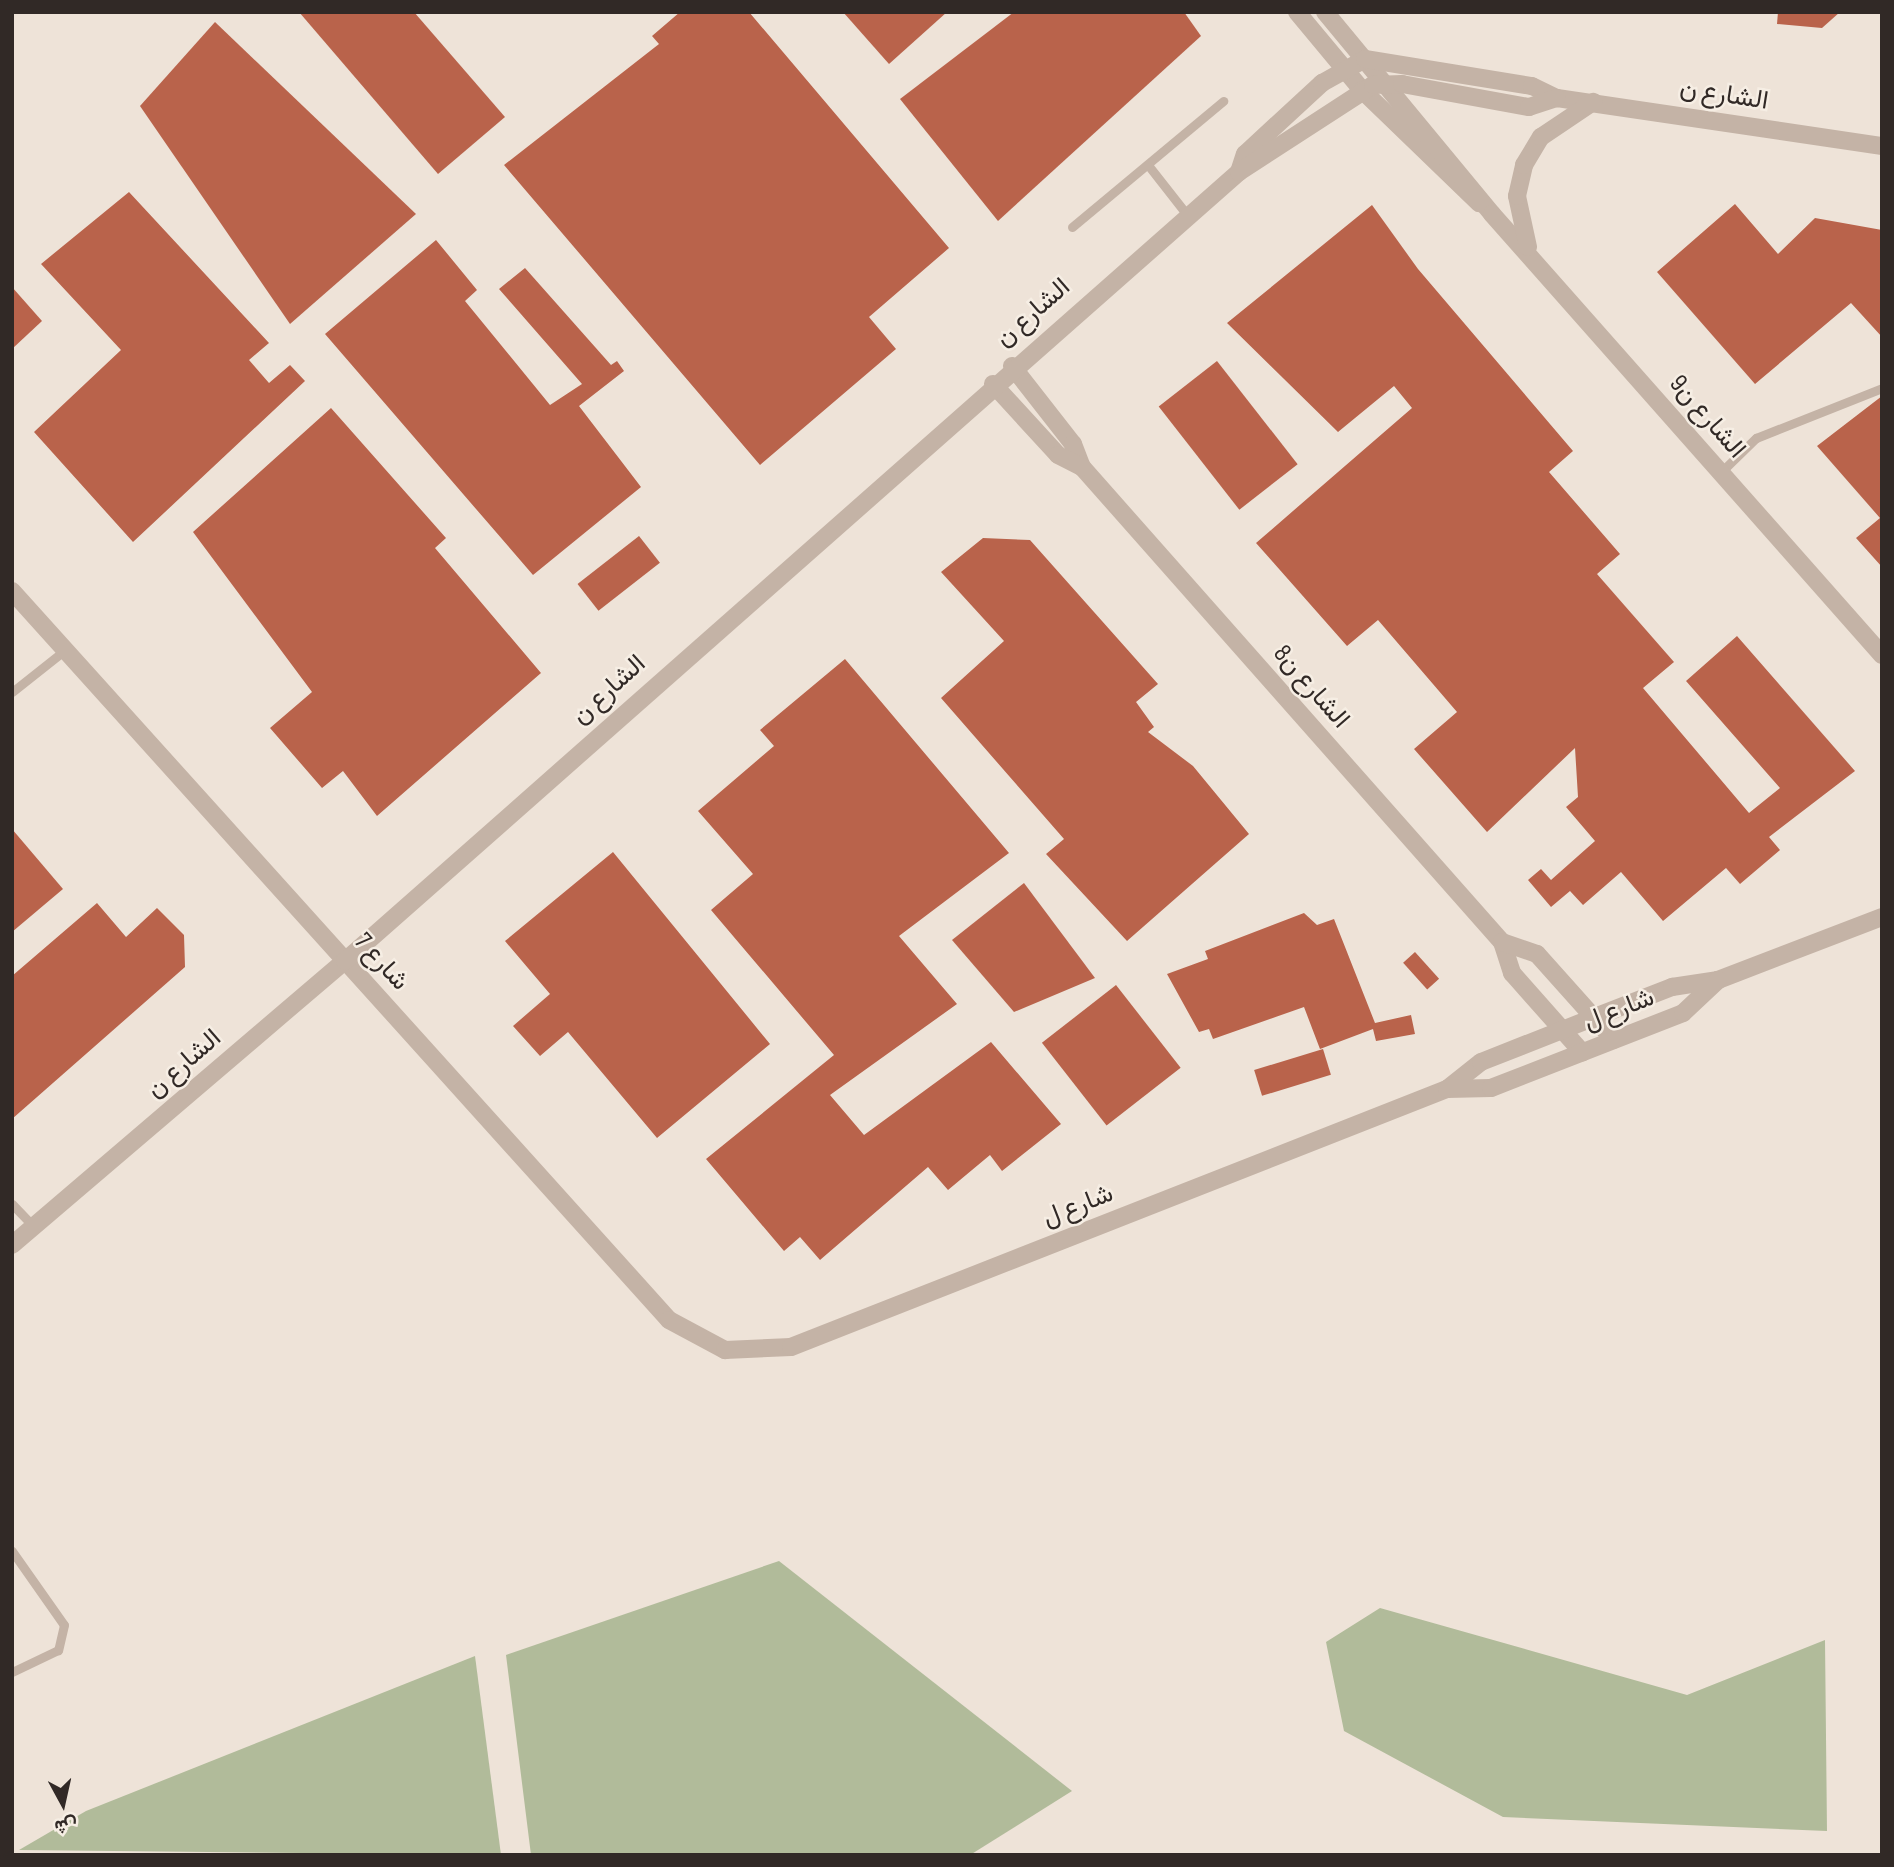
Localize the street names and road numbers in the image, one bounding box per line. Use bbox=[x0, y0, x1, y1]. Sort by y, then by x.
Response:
street label: الشارع ن bbox=[1678, 73, 1770, 117]
street label: الشارع ن bbox=[989, 272, 1077, 354]
street label: الشارع ن9 bbox=[1662, 369, 1752, 465]
street label: الشارع ن8 bbox=[1266, 639, 1356, 735]
street label: الشارع ن bbox=[565, 649, 653, 731]
street label: شارع 7 bbox=[347, 927, 415, 997]
street label: شارع ل bbox=[1579, 982, 1659, 1038]
street label: الشارع ن bbox=[140, 1023, 228, 1105]
street label: شارع ل bbox=[1038, 1178, 1118, 1234]

